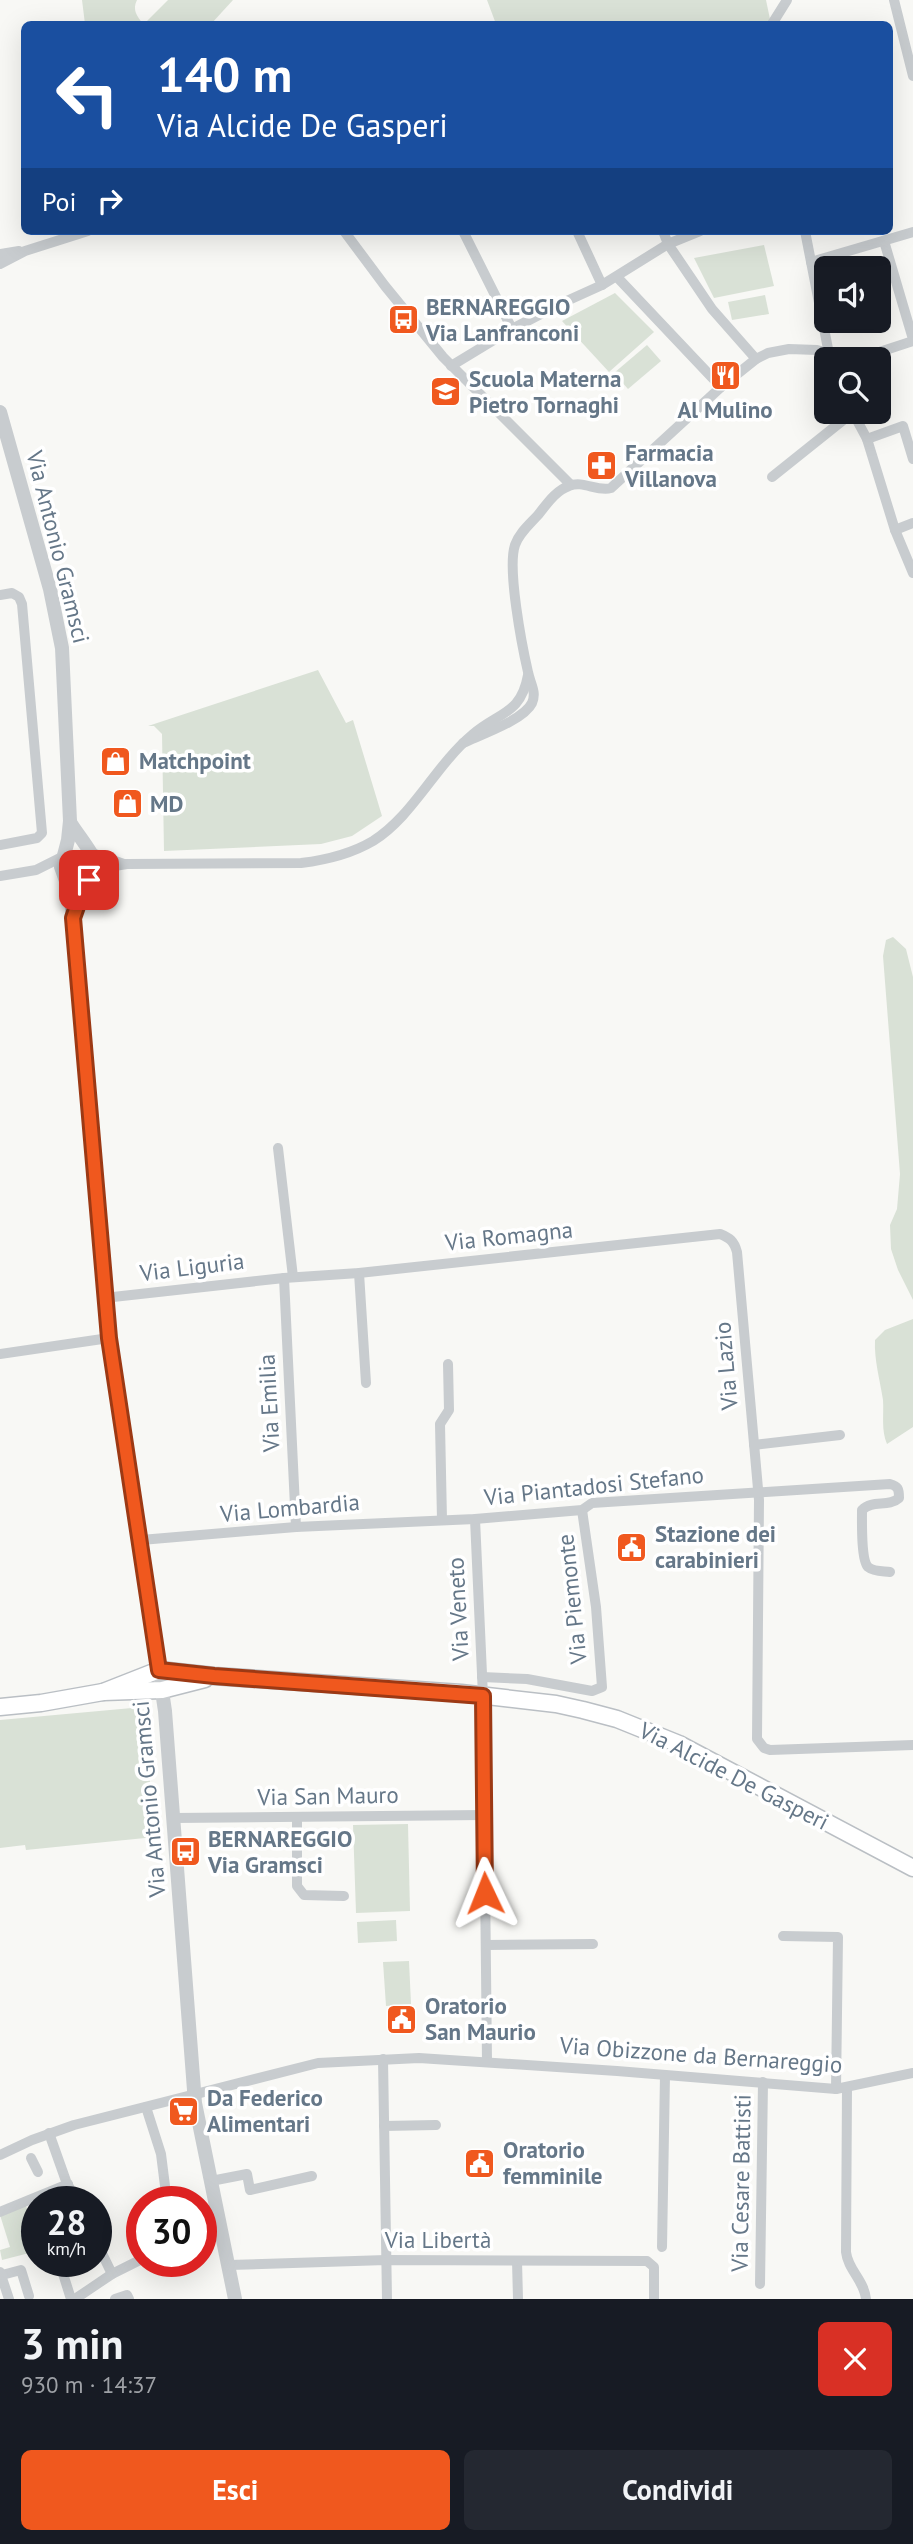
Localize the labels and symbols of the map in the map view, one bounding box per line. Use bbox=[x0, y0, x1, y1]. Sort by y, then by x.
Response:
place label: BERNAREGGIO Via Lanfranconi bbox=[425, 292, 579, 347]
bus stop icon: BERNAREGGIO Via Lanfranconi bbox=[386, 303, 420, 337]
restaurant icon: Al Mulino bbox=[708, 359, 742, 393]
place label: Scuola Materna Pietro Tornaghi bbox=[469, 364, 621, 419]
school or university icon: Scuola Materna Pietro Tornaghi bbox=[429, 375, 463, 409]
place label: Al Mulino bbox=[677, 395, 773, 424]
place label: Farmacia Villanova bbox=[624, 438, 717, 493]
street label: Via Antonio Gramsci bbox=[20, 447, 96, 646]
pharmacy icon: Farmacia Villanova bbox=[585, 449, 619, 483]
shop icon: Matchpoint bbox=[99, 744, 133, 778]
place label: Matchpoint bbox=[139, 746, 251, 775]
shop icon: MD bbox=[110, 787, 144, 821]
place label: MD bbox=[150, 789, 183, 818]
pin bbox=[59, 850, 119, 910]
street label: Via Romagna bbox=[443, 1214, 574, 1257]
street label: Via Liguria bbox=[137, 1246, 246, 1287]
street label: Via Lazio bbox=[707, 1321, 744, 1412]
street label: Via Emilia bbox=[251, 1353, 286, 1454]
street label: Via Piantadosi Stefano bbox=[482, 1460, 705, 1512]
street label: Via Lombardia bbox=[218, 1487, 361, 1528]
place label: Stazione dei carabinieri bbox=[655, 1519, 776, 1574]
public building icon: Stazione dei carabinieri bbox=[615, 1530, 649, 1564]
street label: Via Piemonte bbox=[550, 1533, 593, 1666]
street label: Via Veneto bbox=[440, 1557, 475, 1663]
street label: Via Antonio Gramsci bbox=[125, 1699, 172, 1900]
street label: Via Alcide De Gasperi bbox=[634, 1715, 834, 1836]
street label: Via San Mauro bbox=[256, 1780, 399, 1811]
place label: BERNAREGGIO Via Gramsci bbox=[207, 1824, 352, 1879]
bus stop icon: BERNAREGGIO Via Gramsci bbox=[168, 1835, 202, 1869]
position arrow bbox=[448, 1856, 522, 1930]
place label: Oratorio San Maurio bbox=[425, 1991, 536, 2046]
public building icon: Oratorio San Maurio bbox=[385, 2002, 419, 2036]
street label: Via Obizzone da Bernareggio bbox=[558, 2030, 843, 2079]
place label: Da Federico Alimentari bbox=[207, 2083, 323, 2138]
supermarket icon: Da Federico Alimentari bbox=[167, 2094, 201, 2128]
street label: Via Cesare Battisti bbox=[724, 2094, 757, 2273]
place label: Oratorio femminile bbox=[503, 2135, 602, 2190]
public building icon: Oratorio femminile bbox=[463, 2146, 497, 2180]
speed limit sign: 30 bbox=[126, 2186, 217, 2277]
street label: Via Libertà bbox=[384, 2225, 491, 2254]

